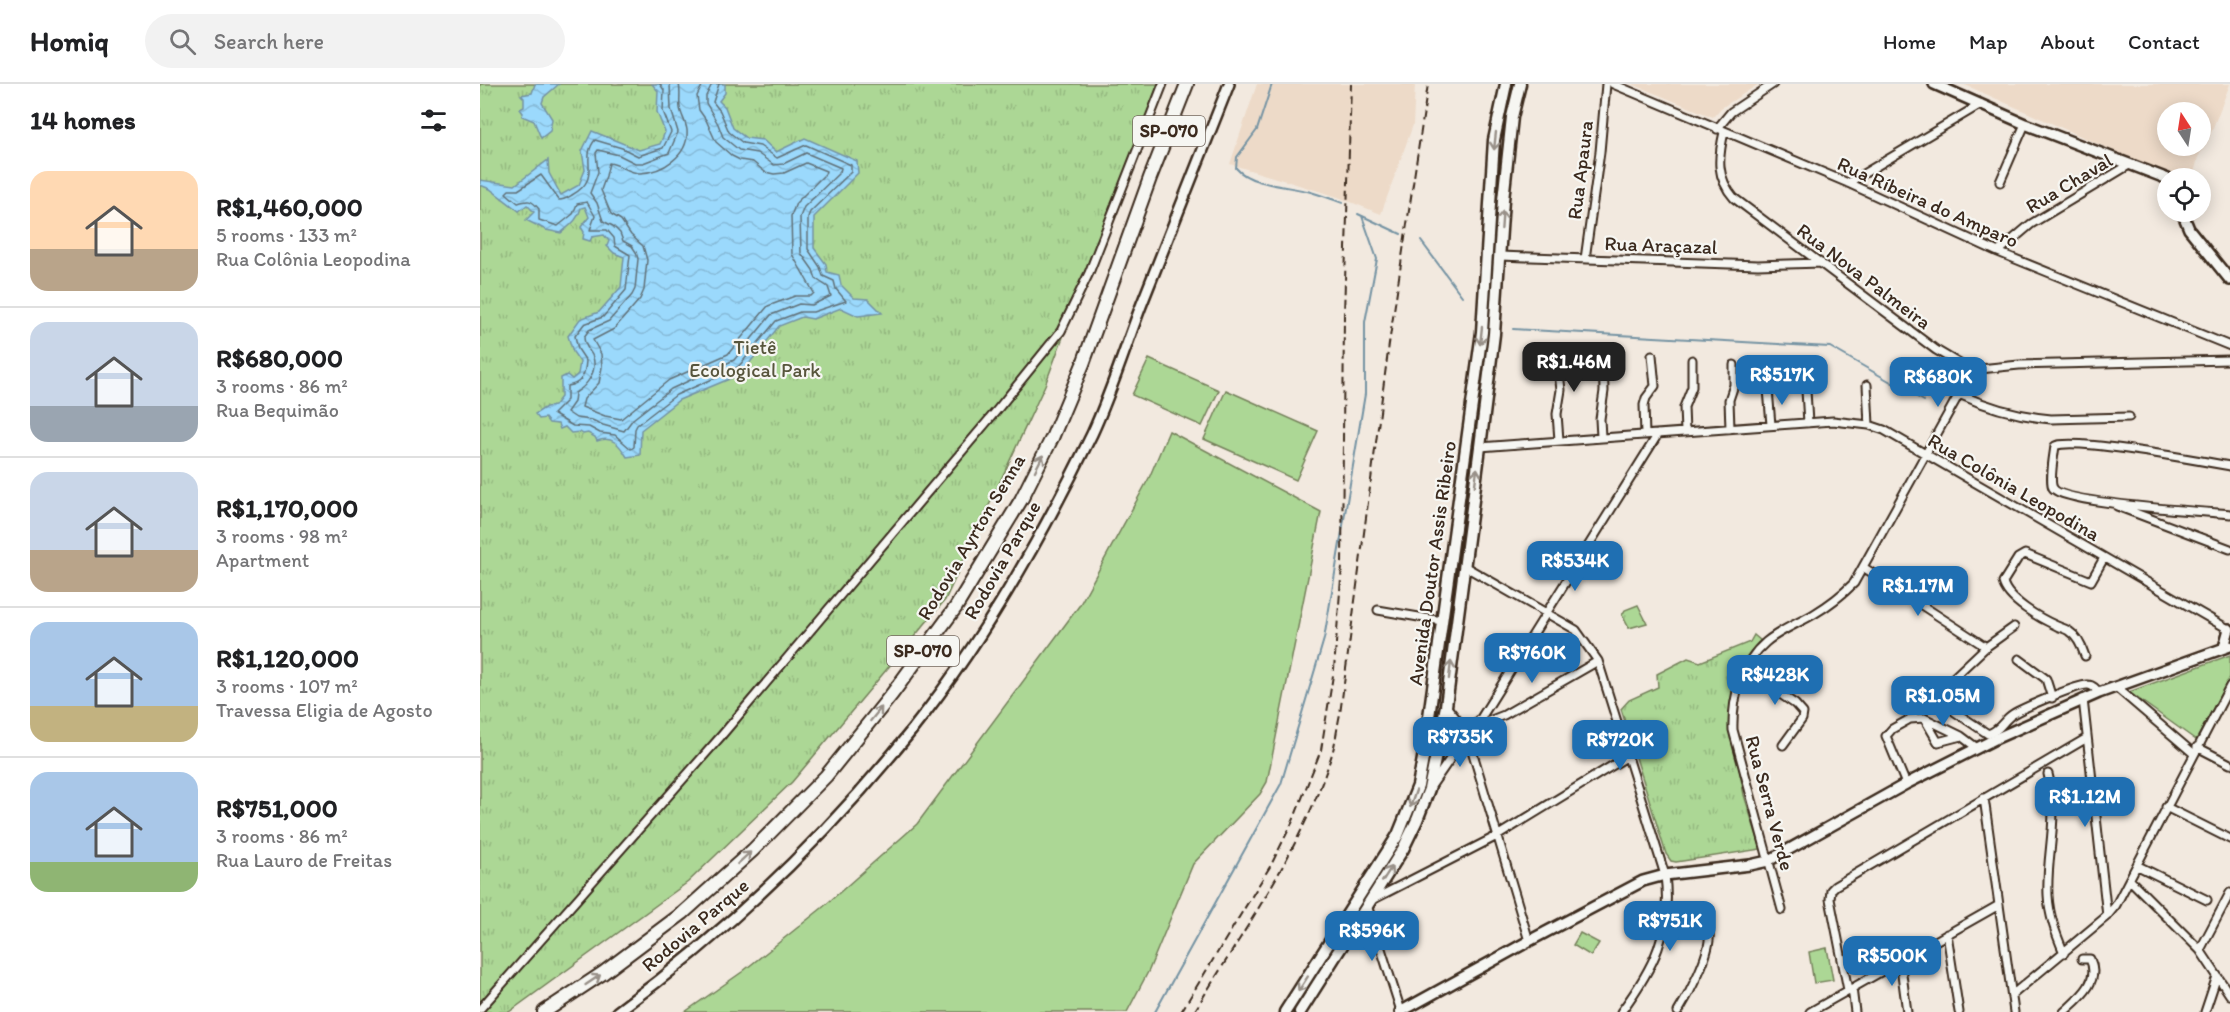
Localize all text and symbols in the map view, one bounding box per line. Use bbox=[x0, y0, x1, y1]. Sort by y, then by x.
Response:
search box bbox=[145, 14, 565, 68]
text: Homiq bbox=[30, 24, 109, 58]
icon: search bbox=[166, 25, 199, 58]
text: Search here bbox=[214, 28, 324, 55]
text: Home bbox=[1883, 29, 1936, 54]
text: Map bbox=[1969, 29, 2008, 54]
text: About bbox=[2041, 29, 2095, 54]
text: Contact bbox=[2128, 29, 2200, 54]
north arrow bbox=[2157, 102, 2211, 156]
map controls bbox=[2157, 102, 2211, 222]
text: 14 homes bbox=[30, 104, 136, 136]
icon: filters bbox=[417, 104, 450, 137]
road number: SP-070 bbox=[1133, 116, 1205, 146]
street label: Rua Apaura bbox=[1562, 119, 1598, 221]
one-way arrow bbox=[1489, 131, 1500, 151]
street label: Rua Chaval bbox=[2021, 148, 2117, 218]
street label: Rua Ríbeira do Amparo bbox=[1834, 151, 2022, 253]
button: locate bbox=[2157, 168, 2211, 222]
text: R$1,460,000 bbox=[216, 191, 363, 223]
icon: home bbox=[78, 195, 150, 267]
one-way arrow bbox=[1497, 211, 1508, 231]
street label: Rua Nova Palmeira bbox=[1792, 218, 1936, 334]
text: 5 rooms · 133 m² bbox=[216, 223, 357, 247]
street label: Rua Araçazal bbox=[1604, 231, 1718, 259]
text: Rua Colônia Leopodina bbox=[216, 247, 411, 271]
one-way arrow bbox=[1475, 325, 1486, 345]
park label: Tietê Ecological Park bbox=[689, 335, 821, 382]
text: R$680,000 bbox=[216, 342, 343, 374]
pin: R$1.46M bbox=[1519, 342, 1629, 393]
icon: home bbox=[78, 346, 150, 418]
text: R$1.46M bbox=[1536, 349, 1612, 373]
pin: R$517K bbox=[1733, 355, 1831, 406]
pin: R$680K bbox=[1889, 357, 1987, 408]
text: R$517K bbox=[1750, 362, 1814, 386]
text: R$680K bbox=[1904, 364, 1972, 388]
text: 3 rooms · 86 m² bbox=[216, 374, 348, 398]
text: Rua Bequimão bbox=[216, 398, 339, 422]
street label: Rua Colônia Leopodina bbox=[1924, 428, 2105, 546]
street label: Avenida Doutor Assis Ribeiro bbox=[1403, 439, 1461, 687]
street label: Rodovia Ayrton Senna bbox=[912, 449, 1030, 624]
one-way arrow bbox=[1034, 454, 1046, 472]
one-way arrow bbox=[1471, 467, 1482, 487]
text: R$1,170,000 bbox=[216, 492, 358, 524]
icon: home bbox=[78, 496, 150, 568]
street label: Rodovia Parque bbox=[958, 497, 1046, 623]
text: 3 rooms · 98 m² bbox=[216, 524, 348, 548]
pin: R$534K bbox=[1526, 541, 1624, 592]
text: Apartment bbox=[216, 548, 309, 572]
text: R$534K bbox=[1541, 548, 1609, 572]
pin: R$1.17M bbox=[1863, 566, 1973, 617]
text: R$1.17M bbox=[1882, 573, 1954, 597]
pin: R$760K bbox=[1483, 633, 1581, 684]
road number: SP-070 bbox=[887, 636, 959, 666]
text: R$760K bbox=[1498, 640, 1566, 664]
text: R$1,120,000 bbox=[216, 642, 359, 674]
icon: home bbox=[78, 646, 150, 718]
pin: R$428K bbox=[1726, 655, 1824, 706]
one-way arrow bbox=[1445, 661, 1456, 680]
text: R$428K bbox=[1741, 662, 1809, 686]
text: 3 rooms · 107 m² bbox=[216, 674, 358, 698]
pin: R$1.05M bbox=[1888, 676, 1998, 727]
text: R$1.05M bbox=[1905, 683, 1981, 707]
text: Travessa Eligia de Agosto bbox=[216, 698, 433, 722]
one-way arrow bbox=[869, 707, 883, 722]
pin: R$735K bbox=[1411, 717, 1509, 768]
pin: R$720K bbox=[1571, 720, 1669, 771]
text: R$735K bbox=[1427, 724, 1493, 748]
text: R$720K bbox=[1586, 727, 1654, 751]
street label: Rua Serra Verde bbox=[1740, 733, 1800, 873]
pin: R$1.12M bbox=[2030, 777, 2140, 828]
text: R$1.12M bbox=[2049, 784, 2121, 808]
one-way arrow bbox=[1407, 789, 1418, 808]
text: R$751,000 bbox=[216, 792, 338, 824]
icon: home bbox=[78, 796, 150, 868]
text: 3 rooms · 86 m² bbox=[216, 824, 348, 848]
text: Rua Lauro de Freitas bbox=[216, 848, 392, 872]
one-way arrow bbox=[737, 850, 752, 865]
one-way arrow bbox=[1381, 866, 1393, 883]
street label: Rodovia Parque bbox=[636, 873, 754, 977]
pin: R$751K bbox=[1621, 901, 1719, 952]
text: R$751K bbox=[1638, 908, 1702, 932]
pin: R$596K bbox=[1323, 911, 1421, 962]
text: R$596K bbox=[1339, 918, 1405, 942]
pin: R$500K bbox=[1843, 936, 1941, 987]
text: R$500K bbox=[1857, 943, 1927, 967]
one-way arrow bbox=[584, 973, 601, 986]
one-way arrow bbox=[1297, 975, 1309, 992]

